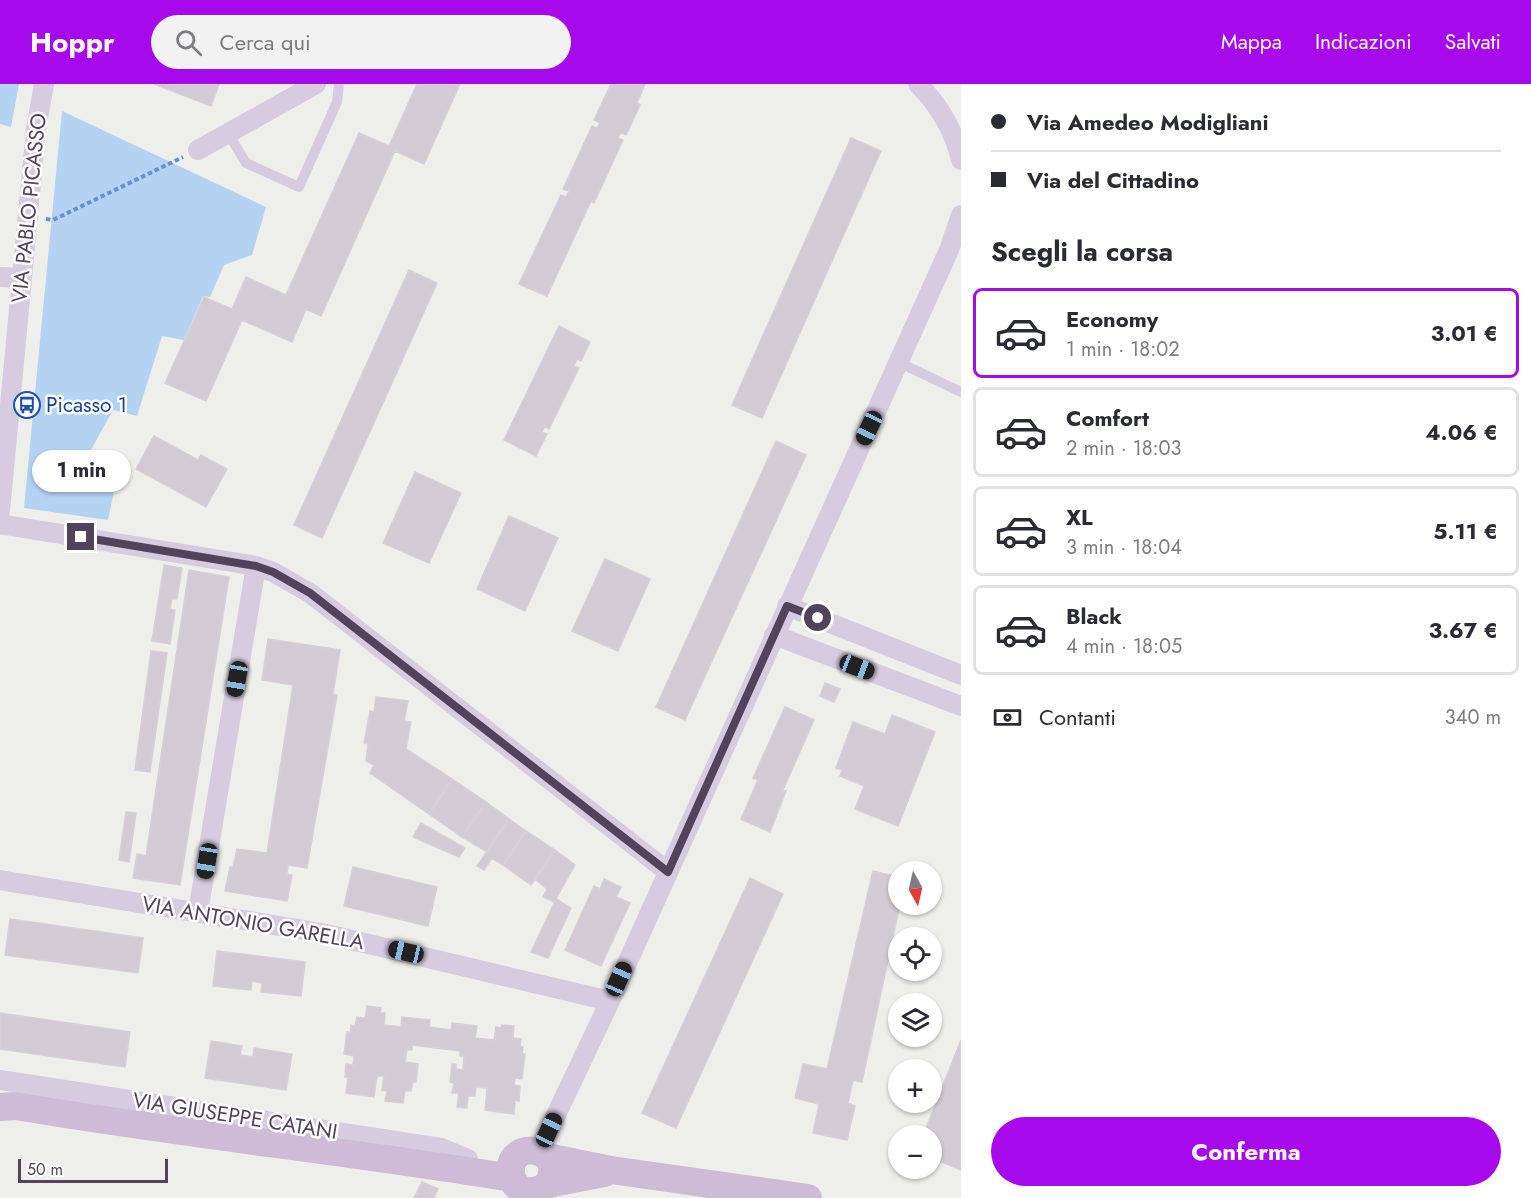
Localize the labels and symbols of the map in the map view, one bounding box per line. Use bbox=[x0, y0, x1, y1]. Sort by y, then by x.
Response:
street label: VIA PABLO PICASSO bbox=[4, 112, 54, 304]
bus stop icon: Picasso 1 bbox=[12, 390, 42, 420]
place label: Picasso 1 bbox=[46, 390, 127, 420]
car bbox=[853, 408, 885, 448]
callout: 1 min bbox=[32, 450, 130, 492]
route end bbox=[67, 523, 94, 550]
route start bbox=[804, 604, 831, 631]
car bbox=[837, 652, 877, 682]
car bbox=[225, 660, 249, 698]
car bbox=[195, 842, 219, 880]
north arrow bbox=[888, 861, 942, 915]
street label: VIA ANTONIO GARELLA bbox=[140, 889, 367, 957]
car bbox=[386, 939, 426, 965]
car bbox=[603, 959, 635, 999]
street label: VIA GIUSEPPE CATANI bbox=[130, 1085, 340, 1147]
car bbox=[533, 1110, 565, 1150]
scale bar bbox=[18, 1156, 168, 1184]

